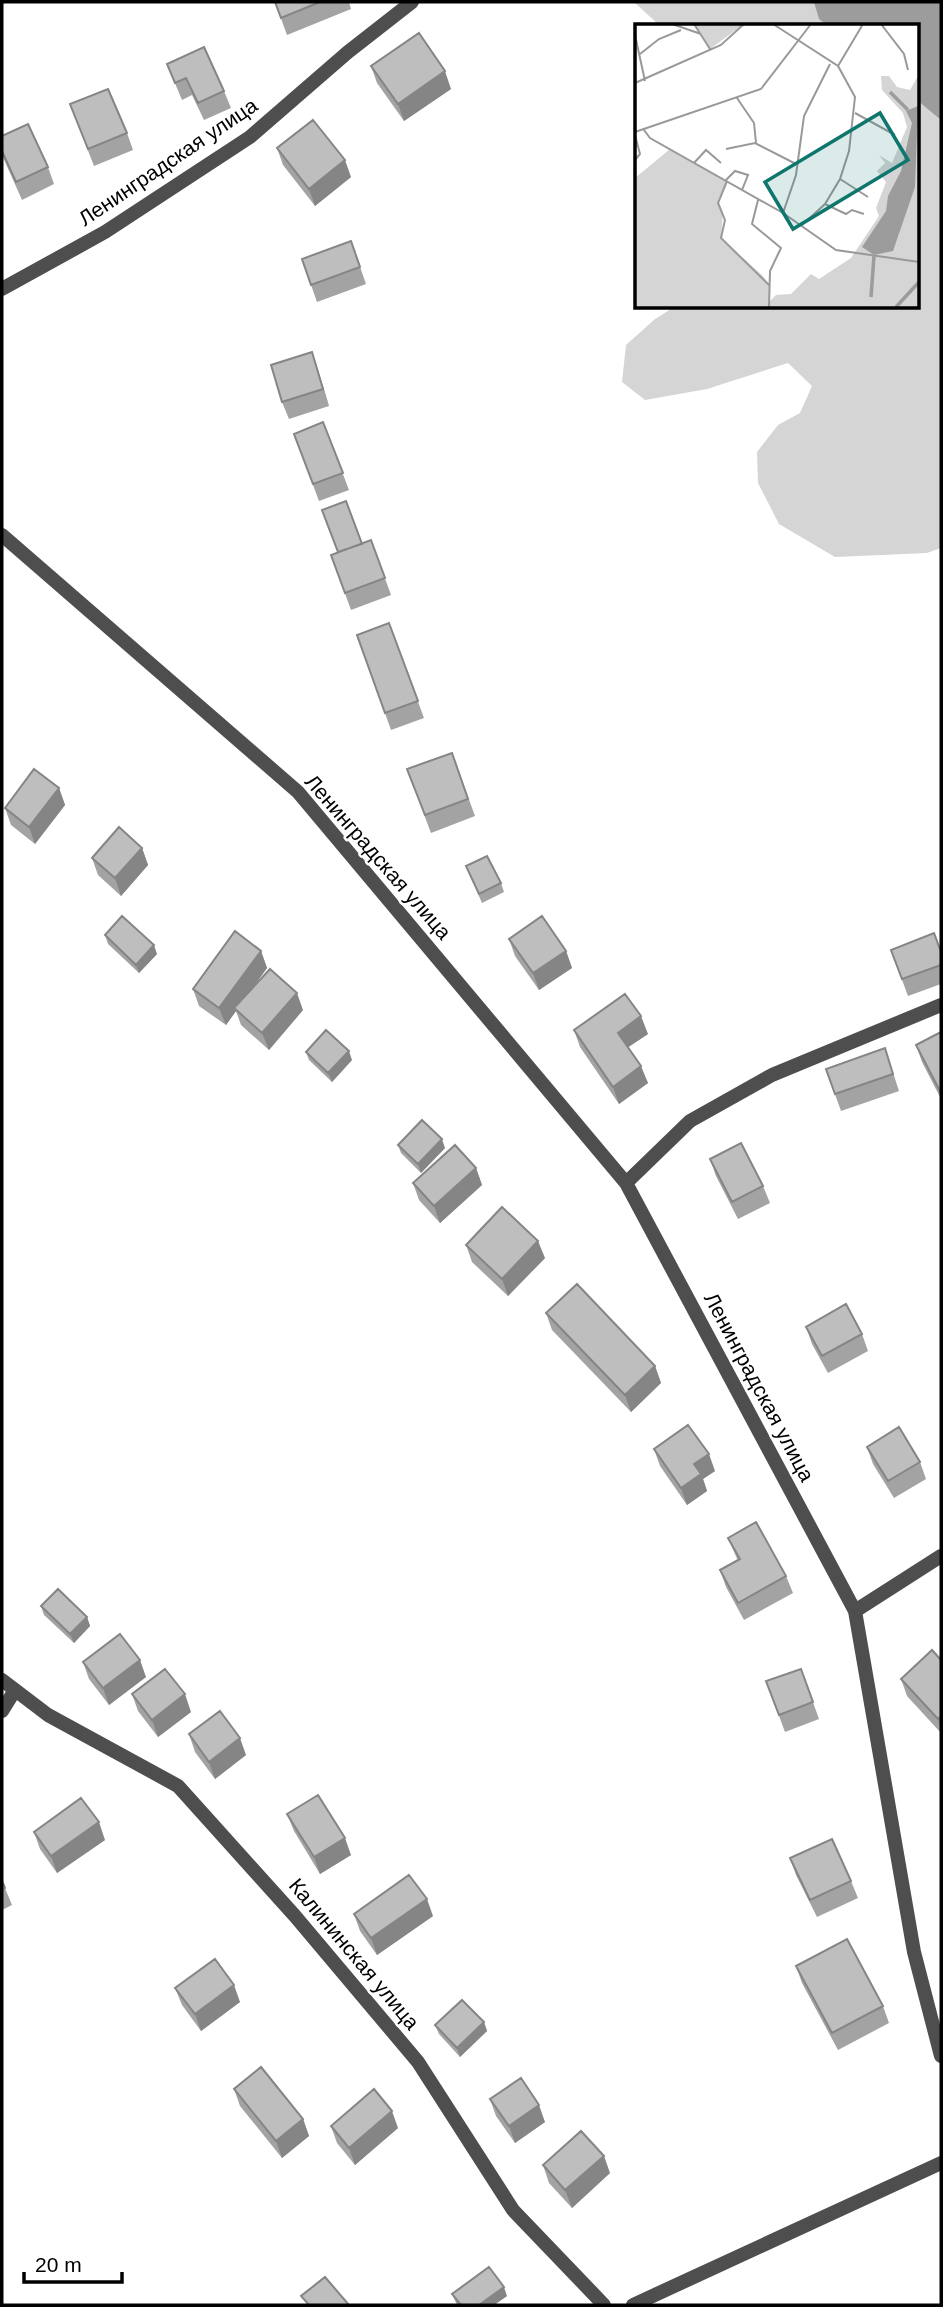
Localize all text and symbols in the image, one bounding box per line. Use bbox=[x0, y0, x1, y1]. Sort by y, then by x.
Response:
inset map bbox=[635, 24, 918, 308]
street label: Ленинградская улица bbox=[74, 93, 262, 230]
street label: Ленинградская улица bbox=[301, 770, 456, 944]
street label: Ленинградская улица bbox=[700, 1288, 819, 1485]
street label: Калининская улица bbox=[285, 1874, 424, 2034]
scale bar bbox=[24, 2240, 122, 2284]
text: 20 m bbox=[35, 2253, 82, 2276]

